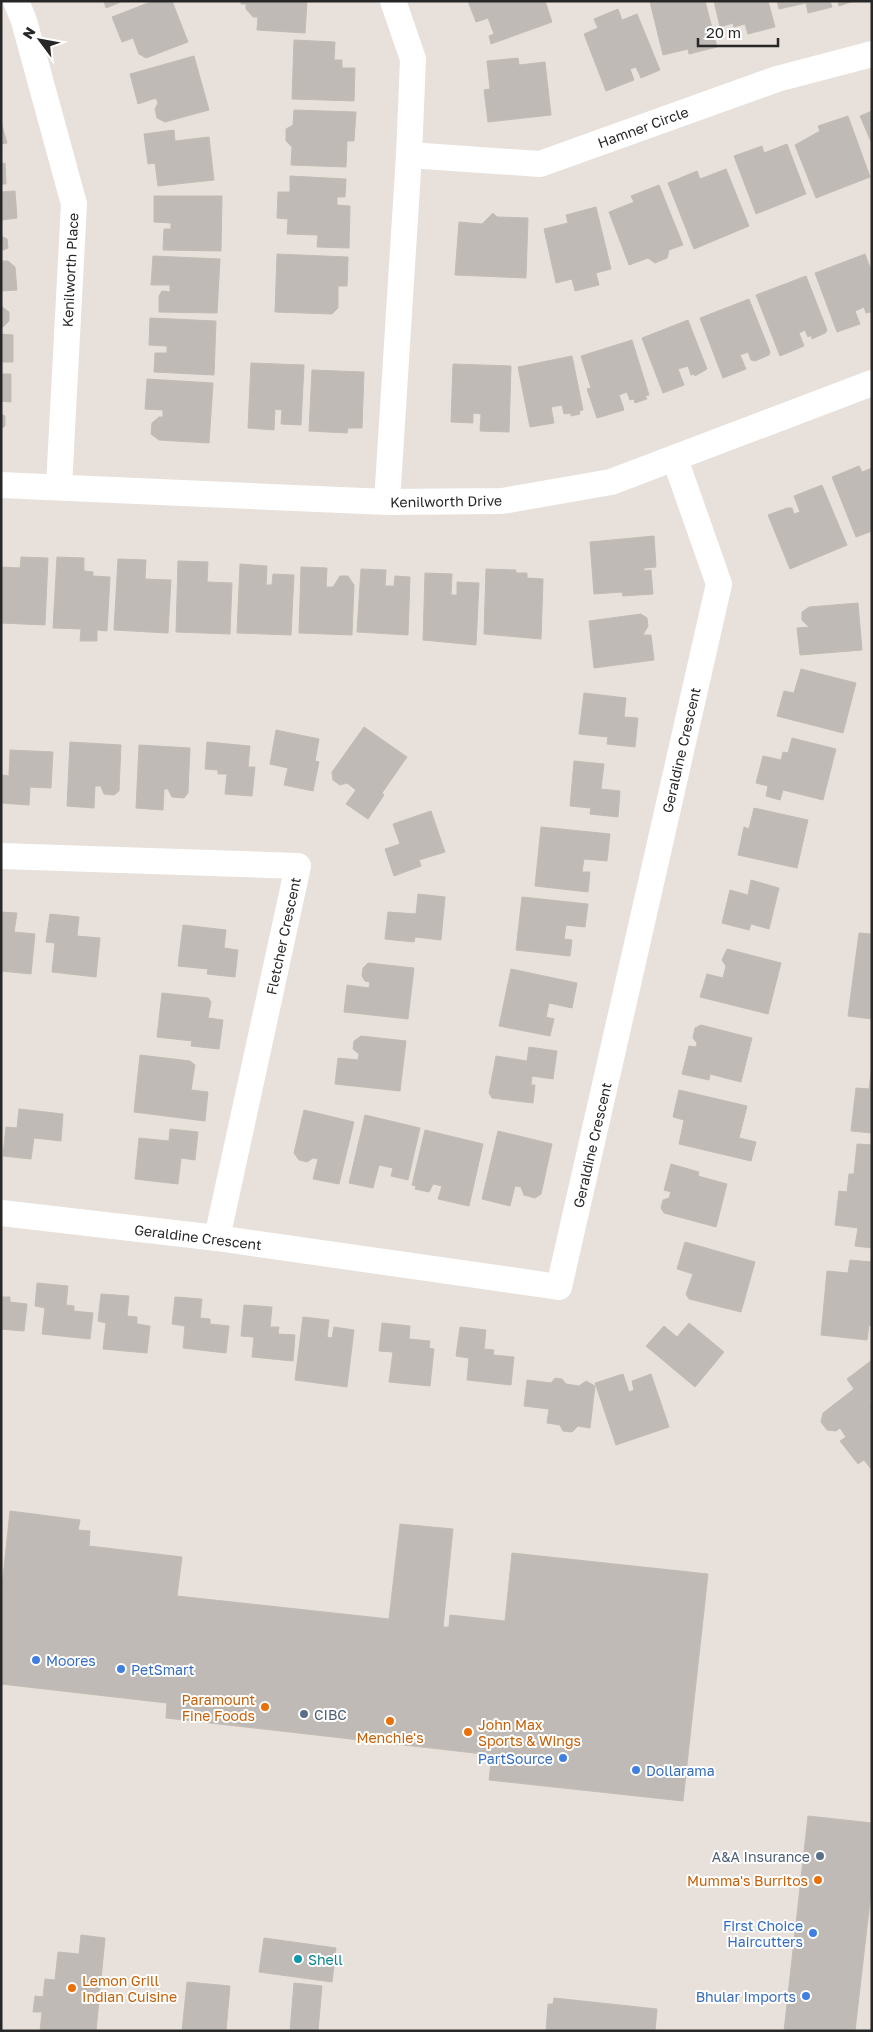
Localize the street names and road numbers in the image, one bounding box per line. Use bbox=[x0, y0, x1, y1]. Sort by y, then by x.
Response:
street label: Hamner Circle bbox=[595, 103, 691, 151]
street label: Kenilworth Place bbox=[59, 212, 81, 328]
street label: Kenilworth Drive bbox=[390, 492, 502, 510]
street label: Geraldine Crescent bbox=[658, 686, 704, 814]
street label: Fletcher Crescent bbox=[262, 876, 304, 996]
street label: Geraldine Crescent bbox=[569, 1081, 615, 1209]
street label: Geraldine Crescent bbox=[133, 1221, 263, 1253]

